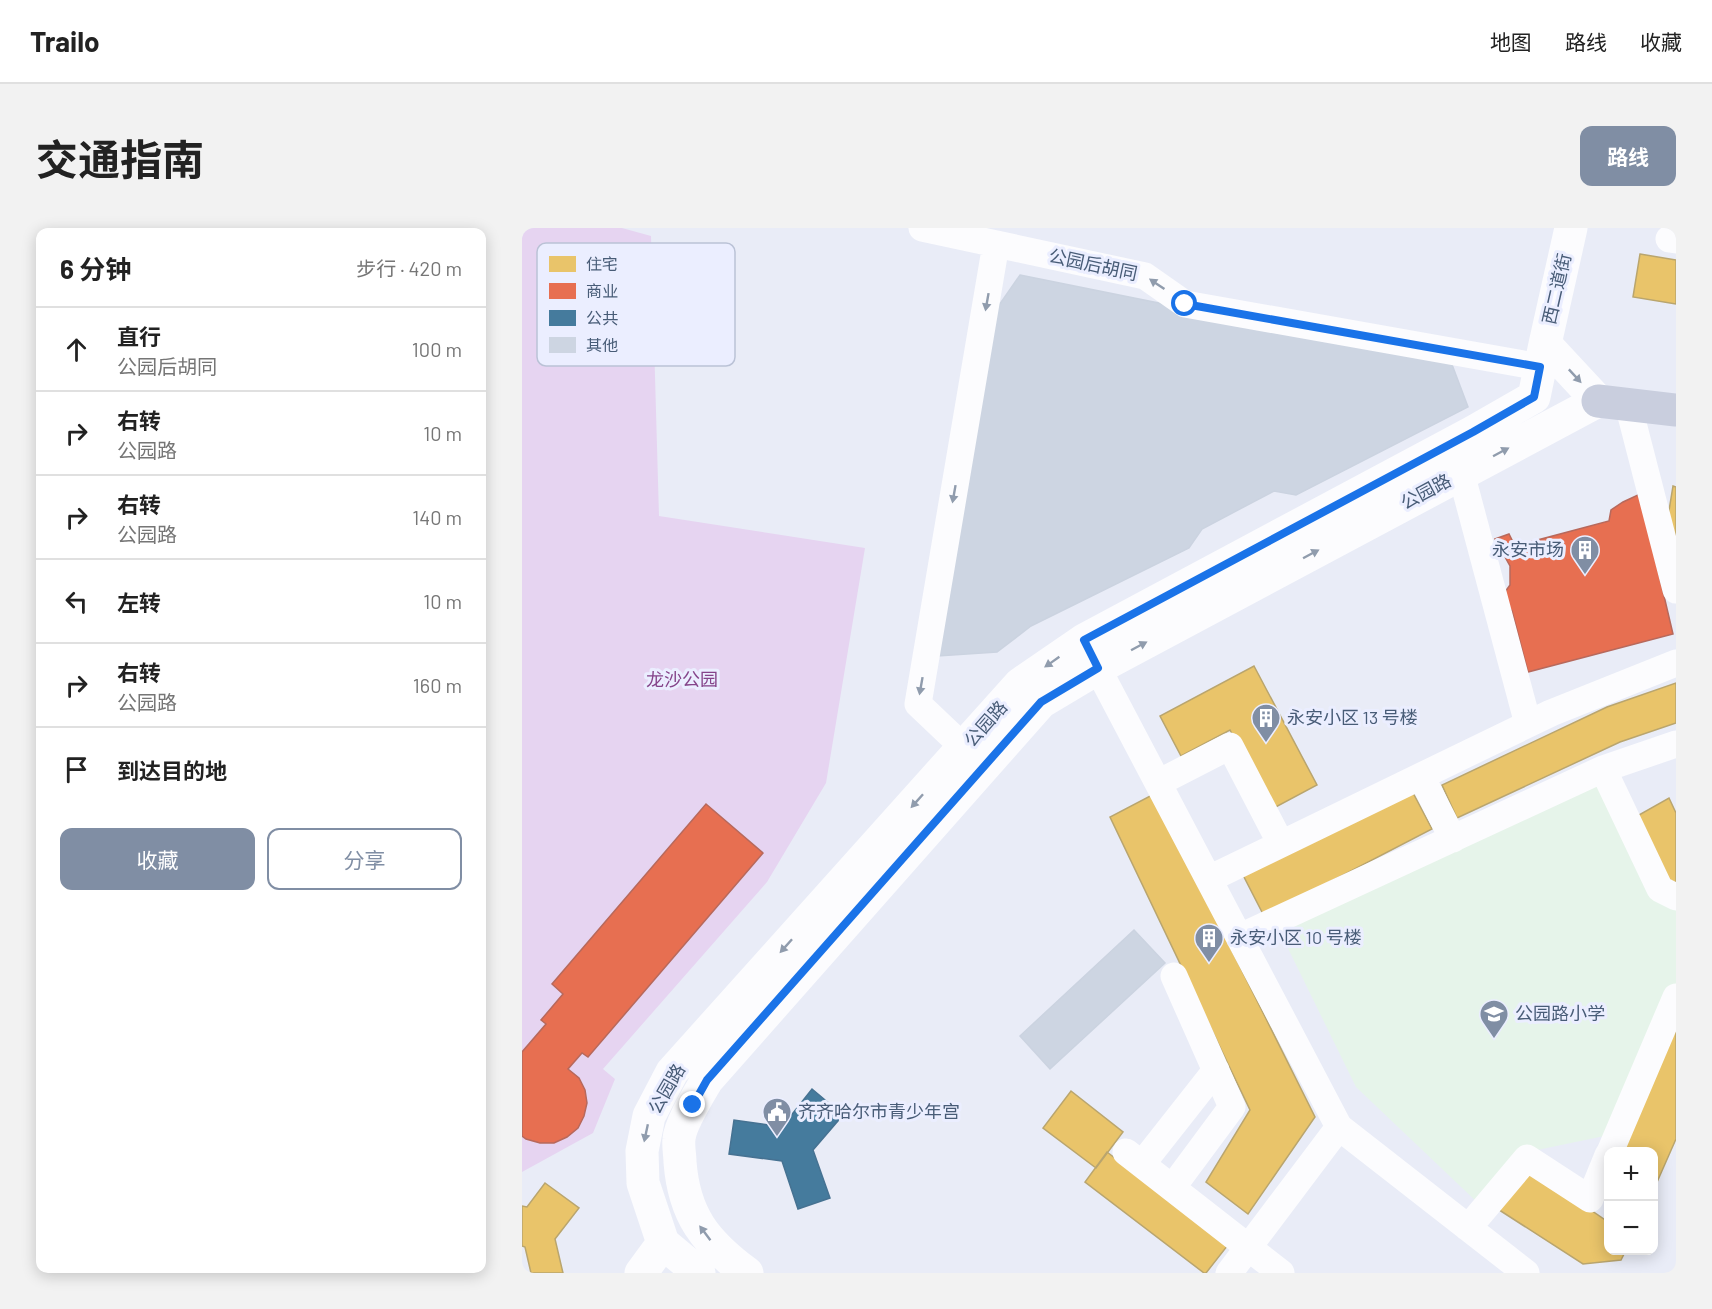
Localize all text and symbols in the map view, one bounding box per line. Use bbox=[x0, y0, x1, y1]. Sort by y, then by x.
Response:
text: Trailo bbox=[30, 24, 100, 58]
text: 地图 bbox=[1490, 29, 1532, 54]
text: 路线 bbox=[1565, 29, 1607, 54]
text: 收藏 bbox=[1640, 29, 1682, 54]
button: 路线 bbox=[1580, 126, 1676, 186]
text: 交通指南 bbox=[36, 133, 204, 183]
legend bbox=[537, 243, 735, 366]
street label: 公园后胡同 bbox=[1047, 244, 1140, 284]
street label: 西二道街 bbox=[1537, 251, 1575, 326]
text: 6 分钟 bbox=[60, 253, 131, 284]
text: 住宅 bbox=[586, 254, 618, 273]
text: 步行 · 420 m bbox=[356, 256, 462, 280]
one-way arrow bbox=[1149, 279, 1165, 290]
text: 商业 bbox=[586, 281, 618, 300]
route start bbox=[1171, 290, 1197, 316]
one-way arrow bbox=[982, 292, 991, 311]
text: 公共 bbox=[586, 308, 618, 327]
text: 直行 bbox=[117, 323, 161, 349]
icon: ahead bbox=[60, 333, 93, 366]
text: 其他 bbox=[586, 335, 618, 354]
text: 100 m bbox=[412, 337, 462, 361]
text: 公园后胡同 bbox=[117, 354, 217, 378]
one-way arrow bbox=[1568, 369, 1582, 384]
text: 右转 bbox=[117, 407, 161, 433]
icon: right bbox=[60, 417, 93, 450]
text: 10 m bbox=[423, 421, 462, 445]
text: 公园路 bbox=[117, 438, 177, 462]
one-way arrow bbox=[1493, 447, 1510, 457]
street label: 公园路 bbox=[1397, 469, 1455, 514]
one-way arrow bbox=[949, 485, 958, 504]
text: 右转 bbox=[117, 491, 161, 517]
icon: right bbox=[60, 501, 93, 534]
text: 140 m bbox=[412, 505, 462, 529]
text: 公园路 bbox=[117, 522, 177, 546]
building icon: 永安市场 bbox=[1569, 534, 1601, 576]
place label: 永安市场 bbox=[1492, 538, 1564, 560]
one-way arrow bbox=[1303, 549, 1320, 559]
icon: left bbox=[60, 585, 93, 618]
text: 左转 bbox=[117, 589, 161, 615]
text: 10 m bbox=[423, 589, 462, 613]
one-way arrow bbox=[1131, 641, 1148, 651]
one-way arrow bbox=[1045, 656, 1061, 668]
text: 右转 bbox=[117, 659, 161, 685]
park label: 龙沙公园 bbox=[646, 668, 718, 690]
icon: right bbox=[60, 669, 93, 702]
text: 160 m bbox=[413, 673, 462, 697]
one-way arrow bbox=[916, 677, 925, 696]
text: 公园路 bbox=[117, 690, 177, 714]
street label: 公园路 bbox=[959, 696, 1011, 751]
building icon: 永安小区 13 号楼 bbox=[1250, 702, 1282, 744]
place label: 永安小区 13 号楼 bbox=[1287, 706, 1418, 728]
icon: arrive bbox=[60, 753, 93, 786]
text: 到达目的地 bbox=[117, 757, 227, 783]
one-way arrow bbox=[911, 793, 924, 808]
button: 收藏 bbox=[60, 828, 255, 890]
button: 分享 bbox=[267, 828, 462, 890]
building icon: 永安小区 10 号楼 bbox=[1193, 922, 1225, 964]
place label: 永安小区 10 号楼 bbox=[1230, 926, 1362, 948]
one-way arrow bbox=[779, 938, 793, 953]
school or university icon: 公园路小学 bbox=[1478, 998, 1510, 1040]
place label: 公园路小学 bbox=[1515, 1002, 1605, 1024]
street label: 公园路 bbox=[643, 1060, 689, 1117]
route end bbox=[679, 1091, 705, 1117]
public building icon: 齐齐哈尔市青少年宫 bbox=[761, 1096, 793, 1138]
place label: 齐齐哈尔市青少年宫 bbox=[798, 1100, 960, 1122]
one-way arrow bbox=[641, 1124, 650, 1143]
map controls bbox=[1604, 1147, 1658, 1255]
button: + bbox=[1604, 1147, 1658, 1201]
button: − bbox=[1604, 1201, 1658, 1255]
one-way arrow bbox=[700, 1225, 712, 1240]

